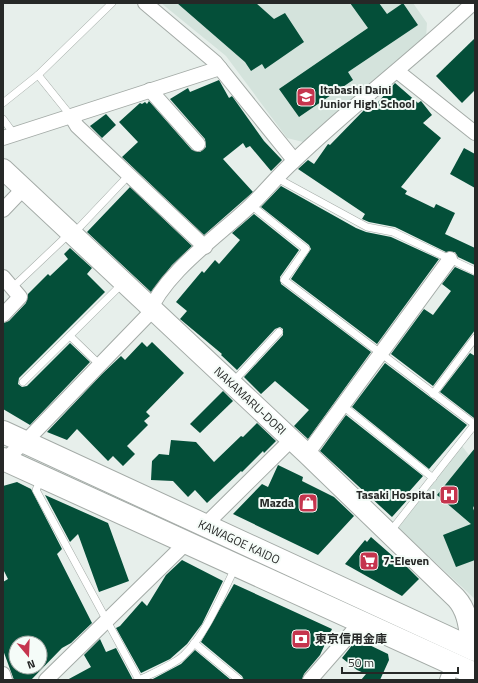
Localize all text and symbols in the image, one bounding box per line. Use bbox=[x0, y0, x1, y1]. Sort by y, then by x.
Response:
place label: Itabashi Daini Junior High School bbox=[320, 80, 415, 113]
school or university icon: Itabashi Daini Junior High School bbox=[295, 86, 317, 108]
street label: NAKAMARU-DORI bbox=[210, 362, 291, 439]
hospital icon: Tasaki Hospital bbox=[438, 484, 460, 506]
place label: Tasaki Hospital bbox=[356, 485, 435, 504]
shop icon: Mazda bbox=[297, 492, 319, 514]
place label: Mazda bbox=[259, 493, 294, 512]
street label: KAWAGOE KAIDO bbox=[195, 514, 283, 569]
supermarket icon: 7-Eleven bbox=[358, 550, 380, 572]
place label: 7-Eleven bbox=[383, 551, 429, 570]
bank icon: 東京信用金庫 bbox=[290, 628, 312, 650]
place label: 東京信用金庫 bbox=[315, 629, 387, 648]
north arrow bbox=[8, 635, 48, 675]
scale bar bbox=[342, 649, 458, 675]
text: 50 m bbox=[348, 653, 374, 672]
text: N bbox=[25, 656, 37, 673]

